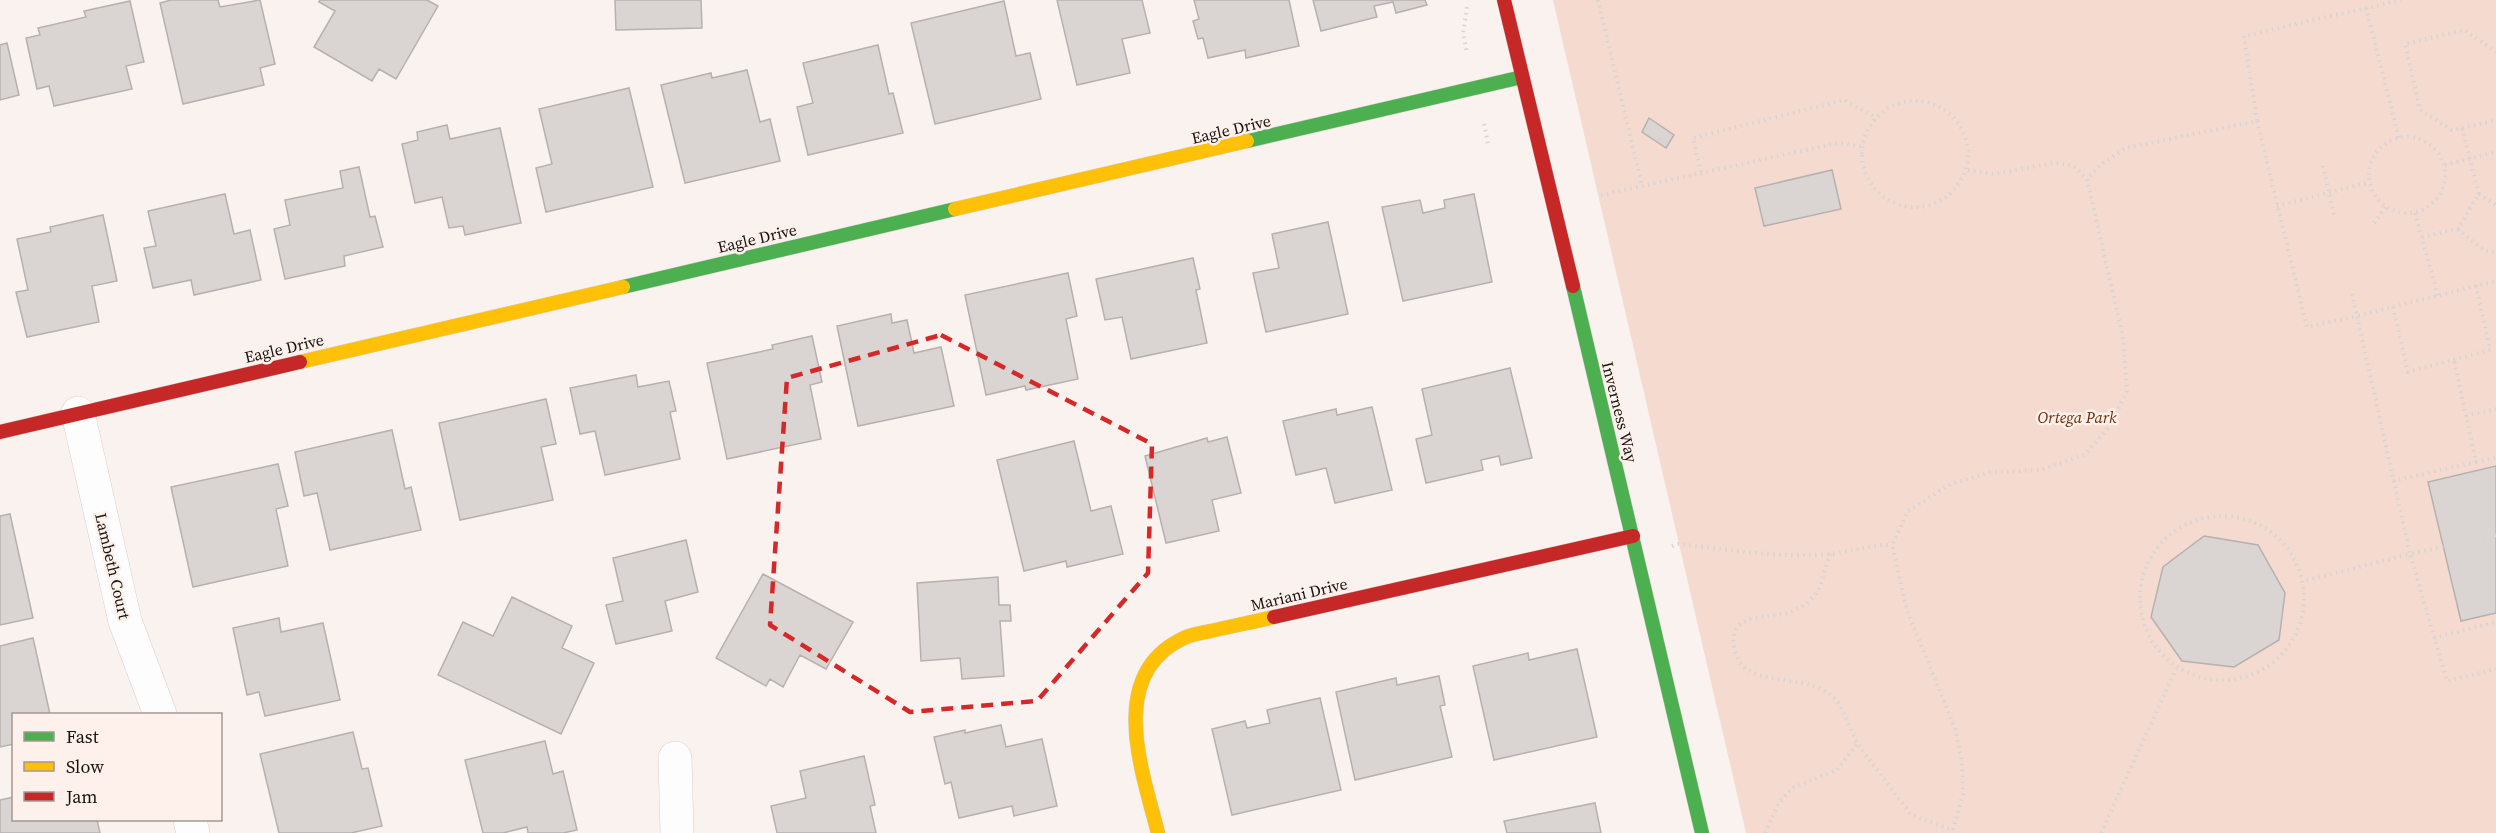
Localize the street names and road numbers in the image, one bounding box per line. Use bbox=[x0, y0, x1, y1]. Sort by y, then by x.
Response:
street label: Eagle Drive bbox=[1189, 109, 1273, 149]
street label: Eagle Drive bbox=[715, 218, 799, 258]
street label: Eagle Drive bbox=[242, 328, 326, 368]
street label: Inverness Way bbox=[1597, 359, 1643, 466]
street label: Lambeth Court bbox=[90, 511, 136, 622]
street label: Mariani Drive bbox=[1249, 572, 1349, 616]

